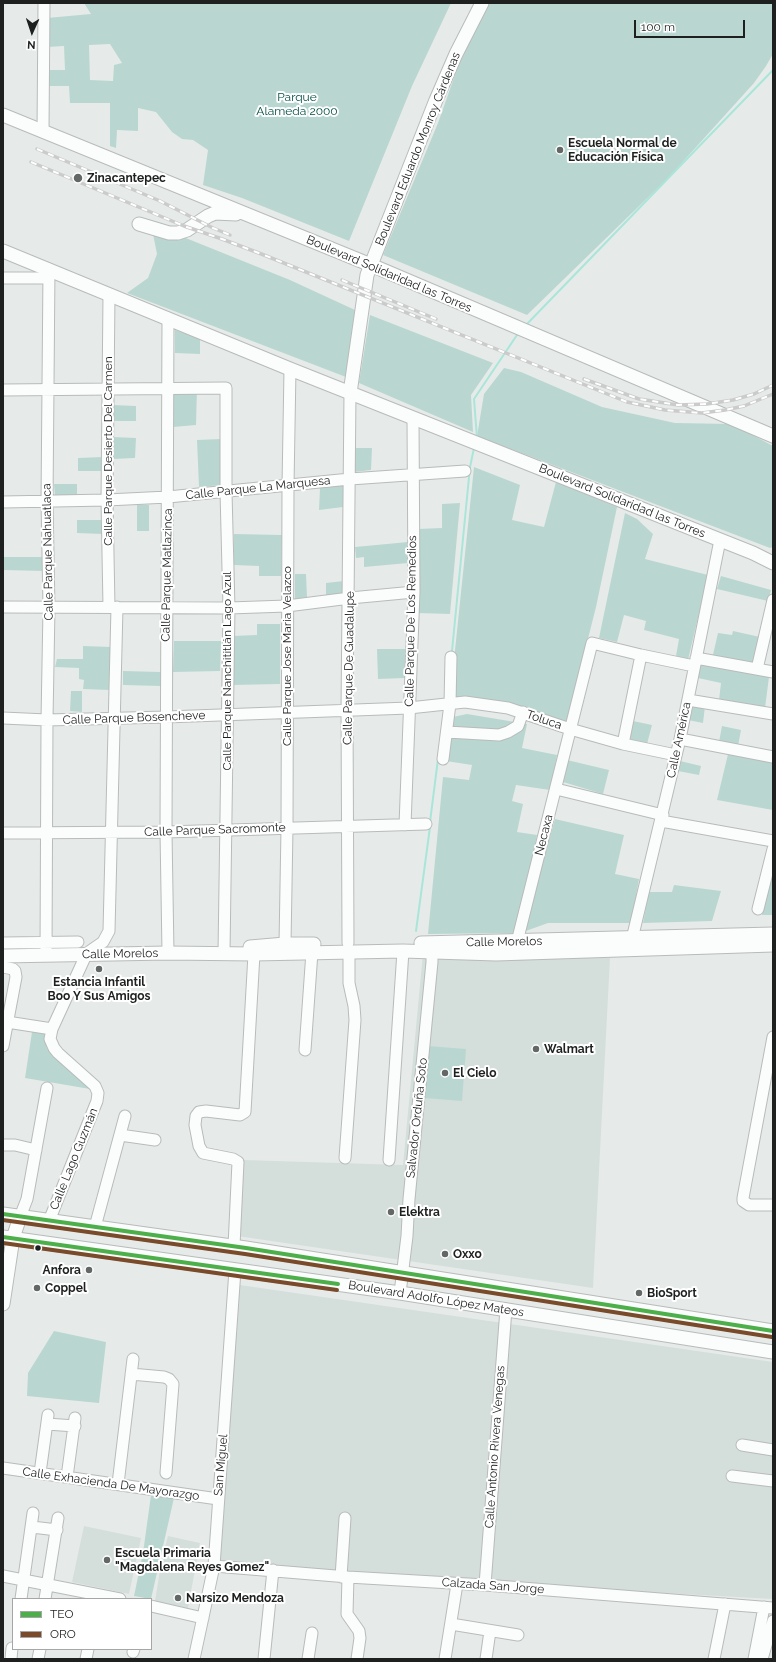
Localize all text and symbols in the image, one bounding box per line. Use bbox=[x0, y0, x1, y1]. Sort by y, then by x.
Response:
north arrow bbox=[12, 12, 52, 52]
scale bar bbox=[636, 12, 747, 38]
text: 100 m bbox=[641, 20, 675, 34]
text: N bbox=[27, 38, 36, 51]
street label: Boulevard Eduardo Monroy Cárdenas bbox=[372, 50, 464, 248]
park label: Parque Alameda 2000 bbox=[256, 90, 338, 118]
place label: Escuela Normal de Educación Física bbox=[568, 136, 677, 164]
marker: Escuela Normal de Educación Física bbox=[555, 145, 565, 155]
place label: Zinacantepec bbox=[87, 171, 166, 185]
marker: Zinacantepec bbox=[72, 172, 84, 184]
street label: Boulevard Solidaridad las Torres bbox=[304, 233, 474, 315]
street label: Calle Parque Desierto Del Carmen bbox=[101, 356, 115, 546]
street label: Boulevard Solidaridad las Torres bbox=[537, 461, 707, 541]
street label: Calle Parque La Marquesa bbox=[185, 473, 331, 503]
street label: Calle Parque Nahuatlaca bbox=[40, 483, 56, 621]
street label: Calle Parque Matlazinca bbox=[159, 508, 175, 642]
street label: Calle Parque De Los Remedios bbox=[402, 535, 420, 707]
street label: Calle Parque Jose Maria Velazco bbox=[280, 566, 294, 746]
street label: Calle Parque Nanchititlán Lago Azul bbox=[220, 571, 234, 771]
street label: Calle Parque De Guadalupe bbox=[340, 591, 358, 745]
street label: Calle América bbox=[664, 701, 694, 779]
street label: Toluca bbox=[524, 707, 564, 733]
street label: Calle Parque Bosencheve bbox=[62, 708, 206, 728]
street label: Necaxa bbox=[532, 813, 556, 857]
street label: Calle Parque Sacromonte bbox=[144, 820, 286, 840]
street label: Calle Morelos bbox=[466, 934, 542, 950]
street label: Calle Morelos bbox=[82, 946, 158, 962]
marker: Estancia Infantil Boo Y Sus Amigos bbox=[94, 964, 104, 974]
place label: Estancia Infantil Boo Y Sus Amigos bbox=[47, 975, 151, 1003]
place label: Walmart bbox=[544, 1042, 594, 1056]
marker: Walmart bbox=[531, 1044, 541, 1054]
street label: Salvador Orduña Soto bbox=[404, 1057, 430, 1179]
place label: El Cielo bbox=[453, 1066, 496, 1080]
marker: El Cielo bbox=[440, 1068, 450, 1078]
street label: Calle Lago Guzmán bbox=[47, 1106, 101, 1212]
place label: Elektra bbox=[399, 1205, 440, 1219]
marker: Elektra bbox=[386, 1207, 396, 1217]
unlabelled marker bbox=[33, 1243, 43, 1253]
place label: Oxxo bbox=[453, 1247, 482, 1261]
marker: Oxxo bbox=[440, 1249, 450, 1259]
place label: Anfora bbox=[43, 1263, 81, 1277]
marker: Anfora bbox=[84, 1265, 94, 1275]
street label: Boulevard Adolfo López Mateos bbox=[347, 1278, 525, 1320]
place label: Coppel bbox=[45, 1281, 87, 1295]
marker: Coppel bbox=[32, 1283, 42, 1293]
place label: BioSport bbox=[647, 1286, 697, 1300]
marker: BioSport bbox=[634, 1288, 644, 1298]
street label: Calle Antonio Rivera Venegas bbox=[482, 1365, 508, 1529]
street label: San Miguel bbox=[211, 1434, 231, 1496]
street label: Calle Exhacienda De Mayorazgo bbox=[22, 1464, 200, 1504]
place label: Escuela Primaria "Magdalena Reyes Gomez" bbox=[115, 1546, 269, 1574]
marker: Escuela Primaria "Magdalena Reyes Gomez" bbox=[102, 1555, 112, 1565]
street label: Calzada San Jorge bbox=[441, 1575, 545, 1597]
place label: Narsizo Mendoza bbox=[186, 1591, 284, 1605]
marker: Narsizo Mendoza bbox=[173, 1593, 183, 1603]
legend bbox=[12, 1598, 152, 1650]
text: TEO bbox=[50, 1607, 73, 1621]
text: ORO bbox=[50, 1627, 76, 1641]

